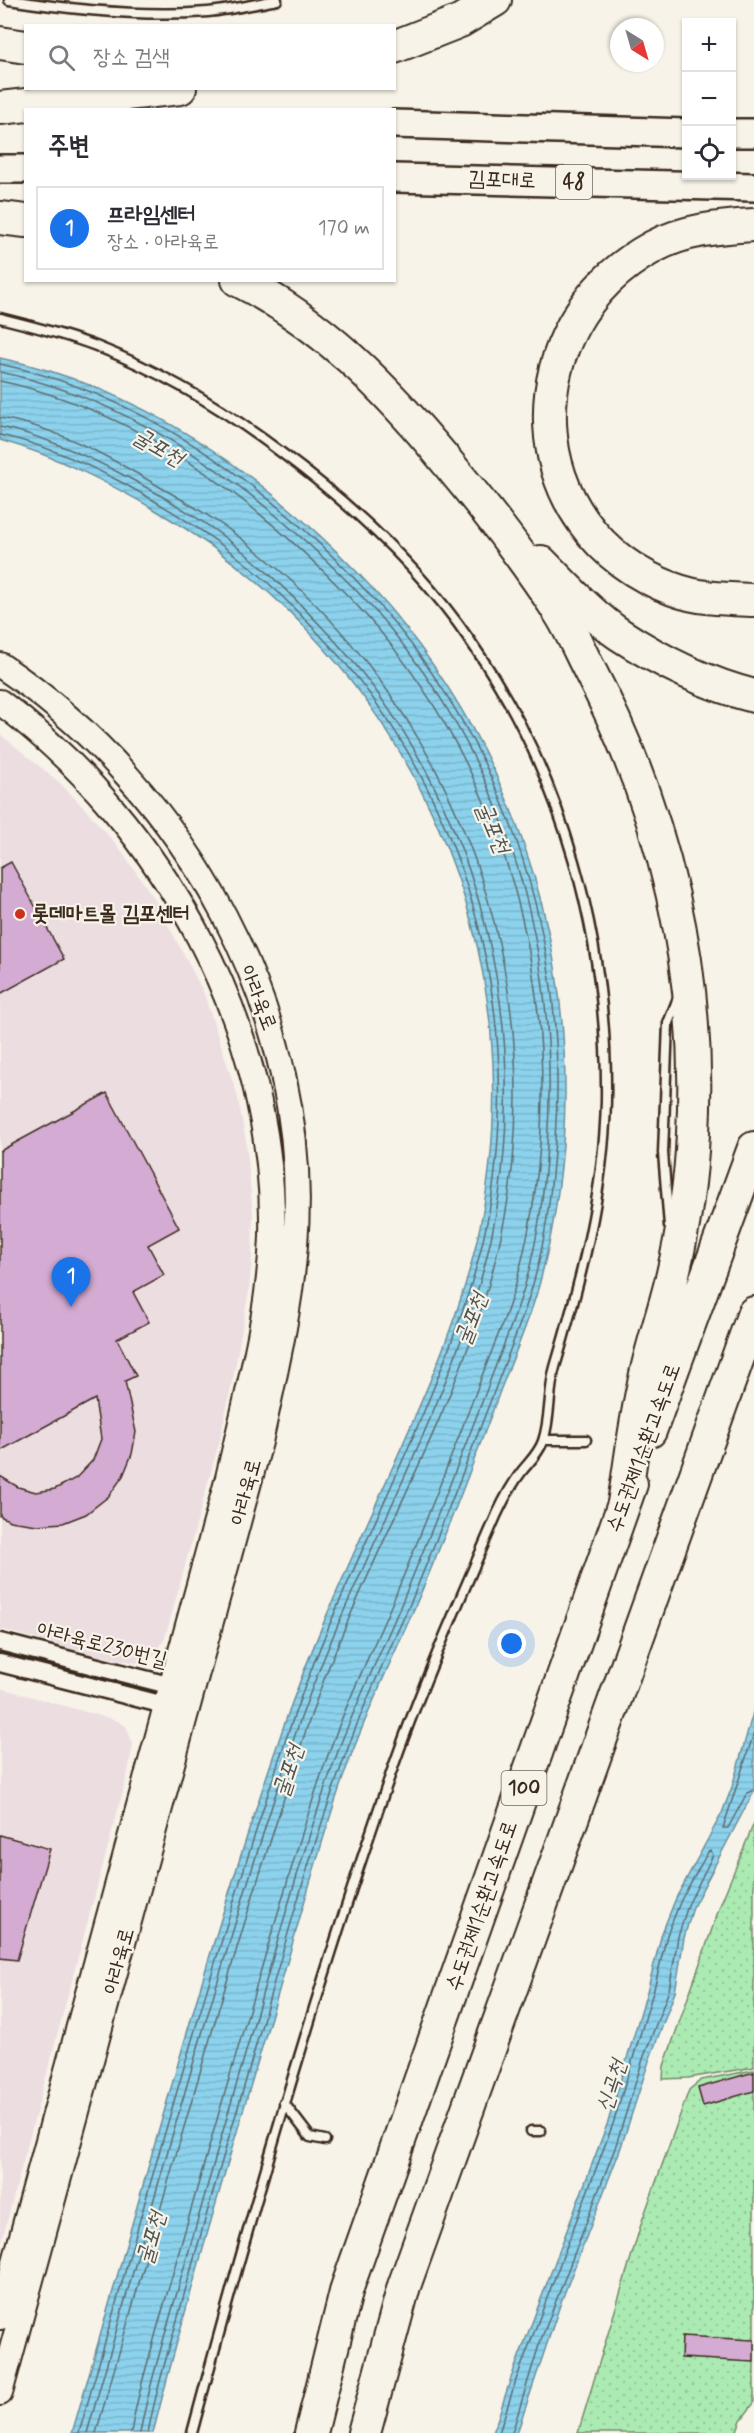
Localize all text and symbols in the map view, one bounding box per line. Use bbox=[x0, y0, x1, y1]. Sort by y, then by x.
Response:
north arrow bbox=[610, 18, 664, 72]
map controls bbox=[682, 18, 736, 180]
button: + bbox=[682, 18, 736, 72]
search box bbox=[24, 24, 396, 90]
icon: search bbox=[45, 41, 78, 74]
text: 장소 검색 bbox=[93, 44, 170, 72]
button: − bbox=[682, 72, 736, 126]
button: locate bbox=[682, 126, 736, 180]
text: 주변 bbox=[48, 130, 90, 164]
street label: 김포대로 bbox=[468, 165, 536, 195]
road number: 48 bbox=[556, 165, 592, 199]
text: 프라임센터 bbox=[107, 201, 196, 229]
text: 1 bbox=[65, 215, 74, 242]
text: 170 m bbox=[318, 215, 370, 242]
text: 장소 · 아라육로 bbox=[107, 229, 219, 256]
water label: 굴포천 bbox=[128, 423, 190, 475]
water label: 굴포천 bbox=[469, 798, 516, 860]
place label: 롯데마트몰 김포센터 bbox=[32, 900, 190, 928]
marker: 롯데마트몰 김포센터 bbox=[13, 907, 27, 921]
street label: 아라육로 bbox=[233, 961, 283, 1035]
pin: 1 bbox=[52, 1258, 90, 1307]
water label: 굴포천 bbox=[449, 1287, 495, 1349]
street label: 수도권제1순환고속도로 bbox=[600, 1359, 688, 1537]
street label: 아라육로 bbox=[224, 1456, 268, 1528]
street label: 아라육로230번길 bbox=[34, 1615, 170, 1675]
your location bbox=[497, 1629, 526, 1658]
water label: 굴포천 bbox=[267, 1739, 311, 1801]
road number: 100 bbox=[502, 1771, 546, 1805]
street label: 수도권제1순환고속도로 bbox=[440, 1817, 524, 1995]
street label: 아라육로 bbox=[97, 1925, 141, 1997]
water label: 신곡천 bbox=[590, 2054, 634, 2116]
water label: 굴포천 bbox=[131, 2206, 173, 2267]

